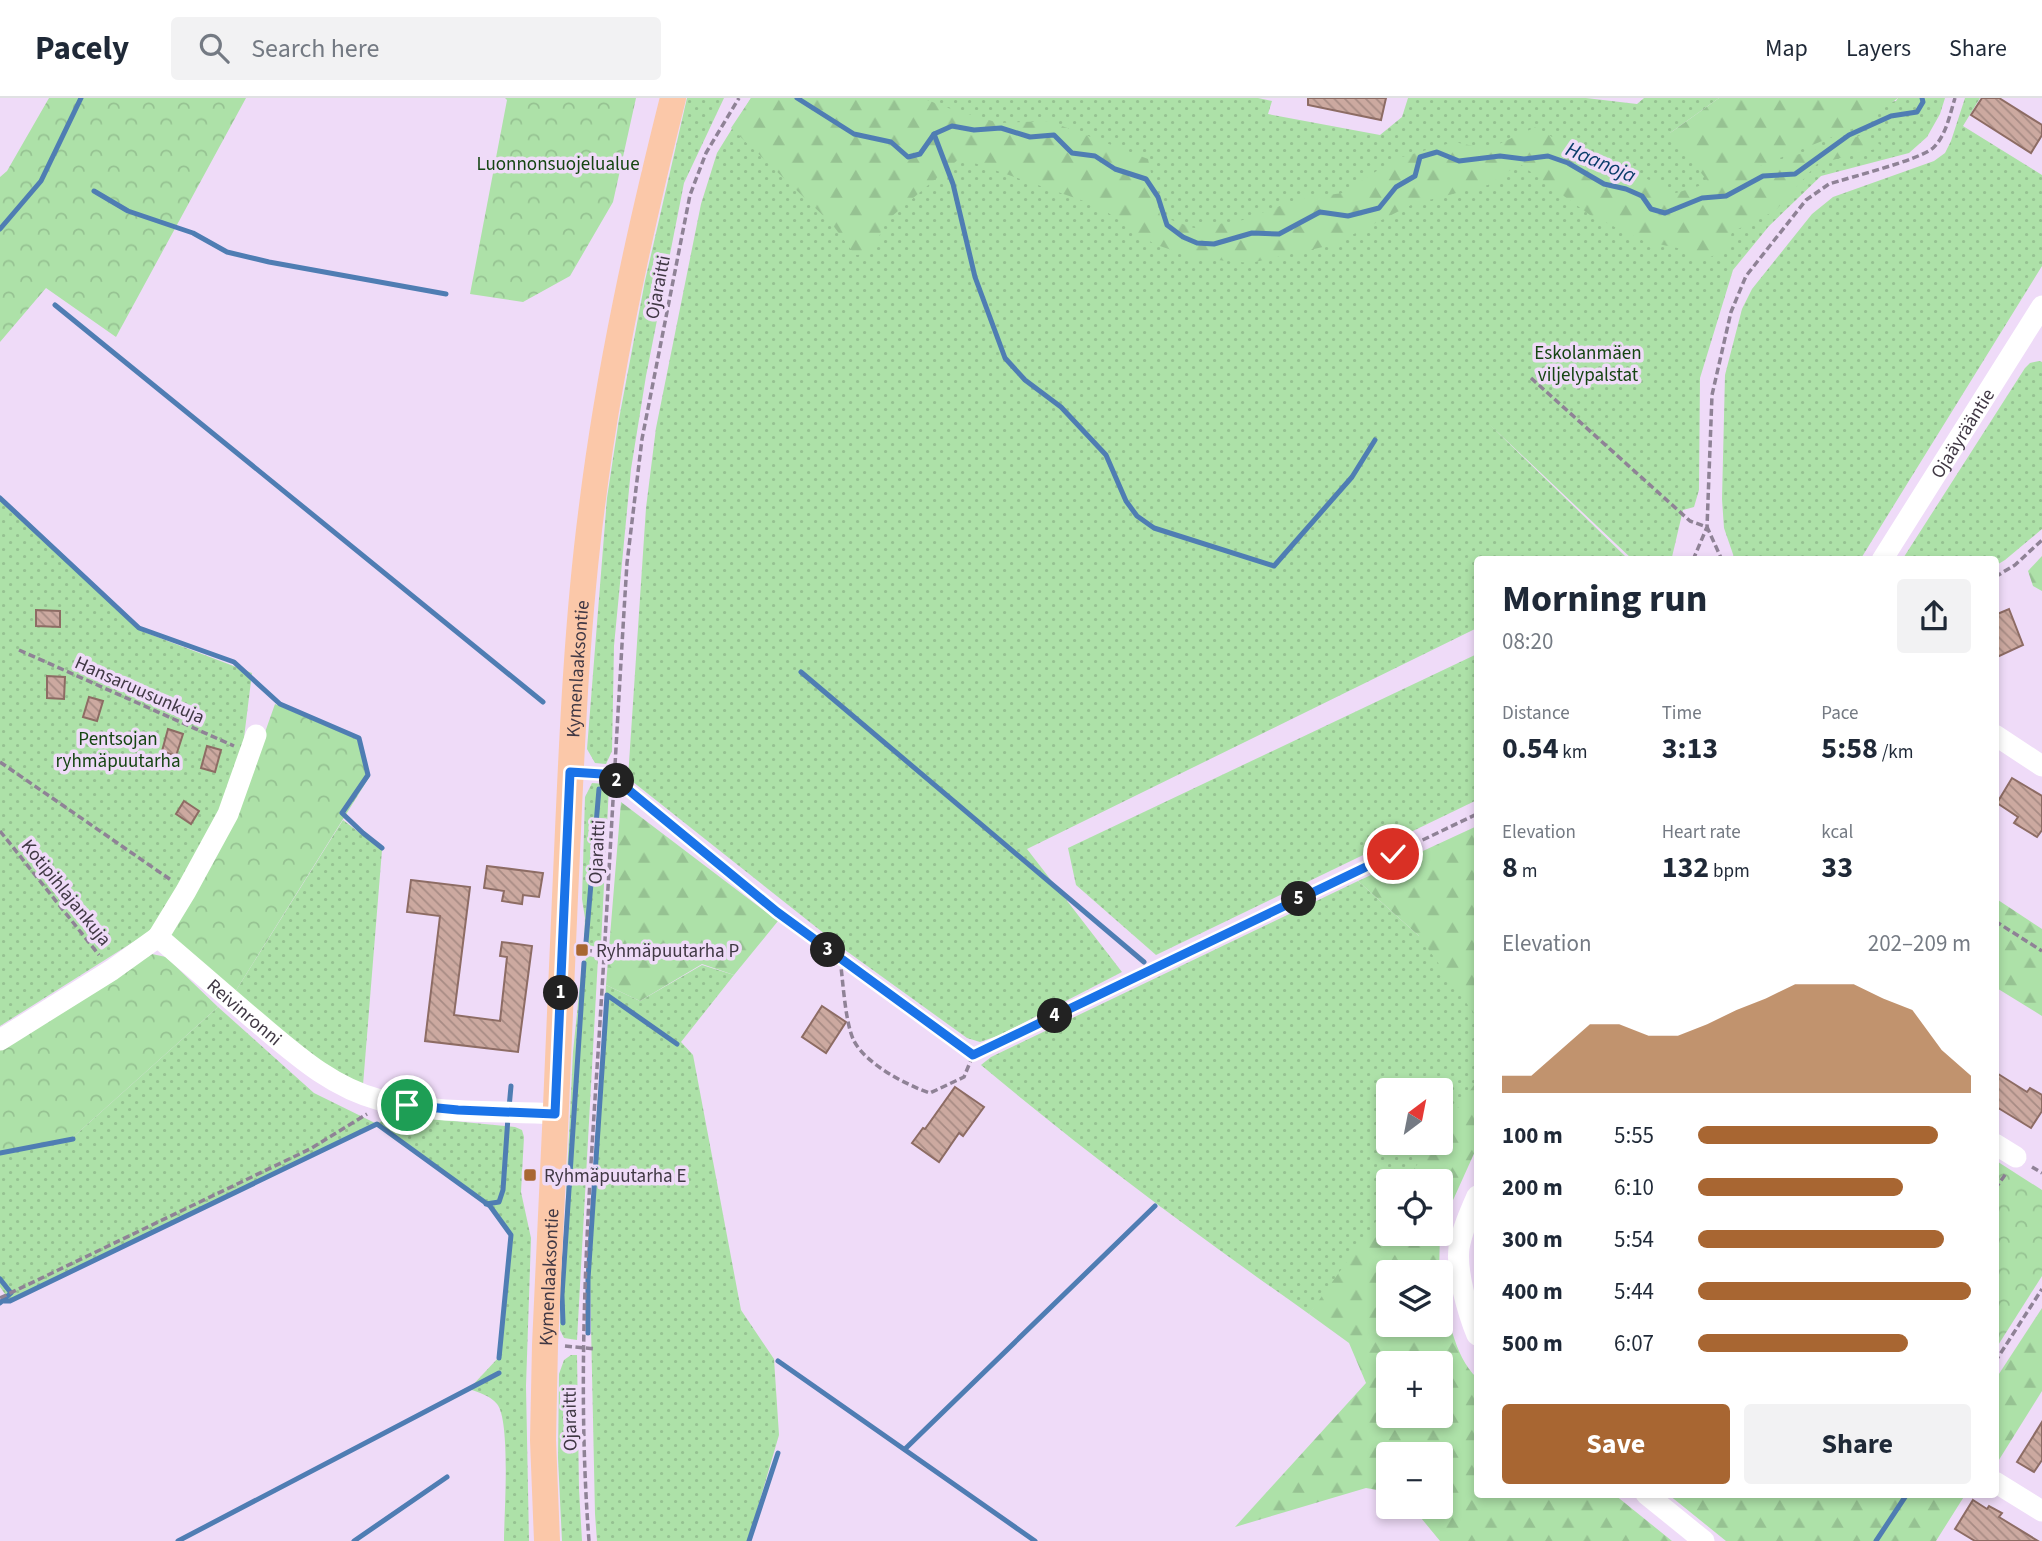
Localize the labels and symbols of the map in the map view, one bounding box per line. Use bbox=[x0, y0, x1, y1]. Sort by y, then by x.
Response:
water label: Haanoja bbox=[1561, 134, 1641, 190]
park label: Luonnonsuojelualue bbox=[476, 151, 640, 178]
street label: Ojaraitti bbox=[639, 253, 678, 321]
park label: Eskolanmäen viljelypalstat bbox=[1534, 340, 1642, 389]
street label: Ojaäyrääntie bbox=[1925, 384, 2002, 484]
street label: Kymenlaaksontie bbox=[560, 599, 597, 738]
street label: Hansaruusunkuja bbox=[70, 650, 209, 731]
park label: Pentsojan ryhmäpuutarha bbox=[56, 726, 180, 775]
pin: 2 bbox=[600, 764, 634, 798]
street label: Ojaraitti bbox=[582, 819, 613, 885]
pin bbox=[1363, 824, 1423, 884]
street label: Kotipihlajankuja bbox=[14, 834, 117, 952]
pin: 5 bbox=[1282, 882, 1316, 916]
pin: 3 bbox=[810, 932, 846, 968]
place label: Ryhmäpuutarha P bbox=[596, 938, 739, 965]
marker: Ryhmäpuutarha P bbox=[574, 942, 590, 958]
street label: Reivinronni bbox=[201, 973, 287, 1053]
pin: 1 bbox=[544, 976, 578, 1010]
pin: 4 bbox=[1038, 998, 1072, 1034]
pin bbox=[377, 1075, 437, 1135]
north arrow bbox=[1376, 1078, 1452, 1155]
place label: Ryhmäpuutarha E bbox=[544, 1163, 686, 1190]
marker: Ryhmäpuutarha E bbox=[522, 1167, 538, 1183]
street label: Kymenlaaksontie bbox=[533, 1208, 566, 1347]
street label: Ojaraitti bbox=[556, 1387, 585, 1451]

